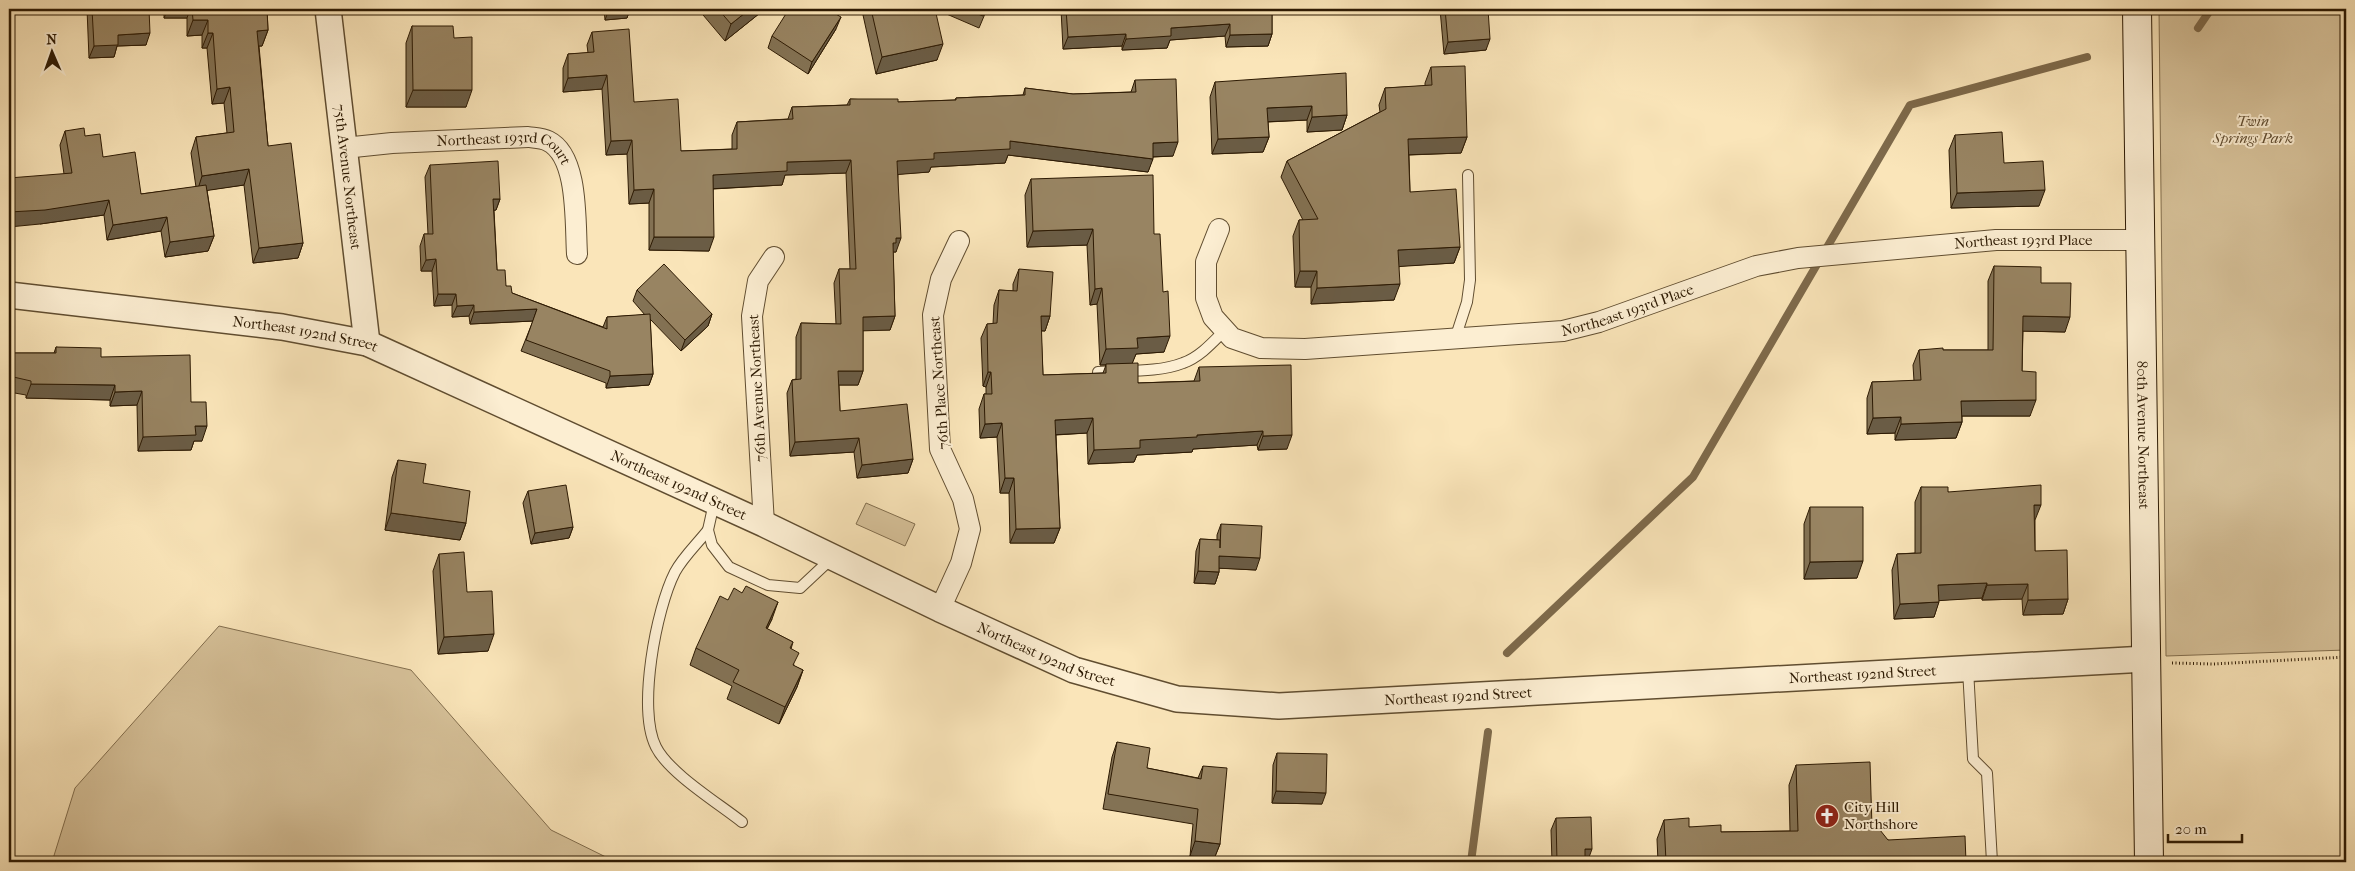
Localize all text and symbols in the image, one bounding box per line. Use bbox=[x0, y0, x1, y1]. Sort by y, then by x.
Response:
north arrow bbox=[28, 28, 78, 78]
text: N bbox=[46, 31, 58, 48]
street label: 75th Avenue Northeast bbox=[330, 103, 365, 251]
park label: Twin Springs Park bbox=[2212, 112, 2293, 147]
street label: Northeast 193rd Court bbox=[436, 128, 575, 168]
street label: Northeast 193rd Place bbox=[1953, 231, 2093, 253]
street label: Northeast 193rd Place bbox=[1559, 280, 1697, 340]
street label: Northeast 192nd Street bbox=[231, 312, 382, 356]
street label: 76th Avenue Northeast bbox=[744, 313, 770, 462]
street label: 76th Place Northeast bbox=[925, 315, 953, 450]
street label: 80th Avenue Northeast bbox=[2133, 361, 2153, 510]
street label: Northeast 192nd Street bbox=[608, 446, 750, 524]
street label: Northeast 192nd Street bbox=[974, 618, 1118, 690]
street label: Northeast 192nd Street bbox=[1788, 661, 1938, 687]
street label: Northeast 192nd Street bbox=[1384, 683, 1533, 709]
place label: City Hill Northshore bbox=[1844, 798, 1918, 833]
church icon: City Hill Northshore bbox=[1814, 803, 1840, 829]
scale bar bbox=[2168, 811, 2241, 843]
text: 20 m bbox=[2175, 820, 2207, 838]

